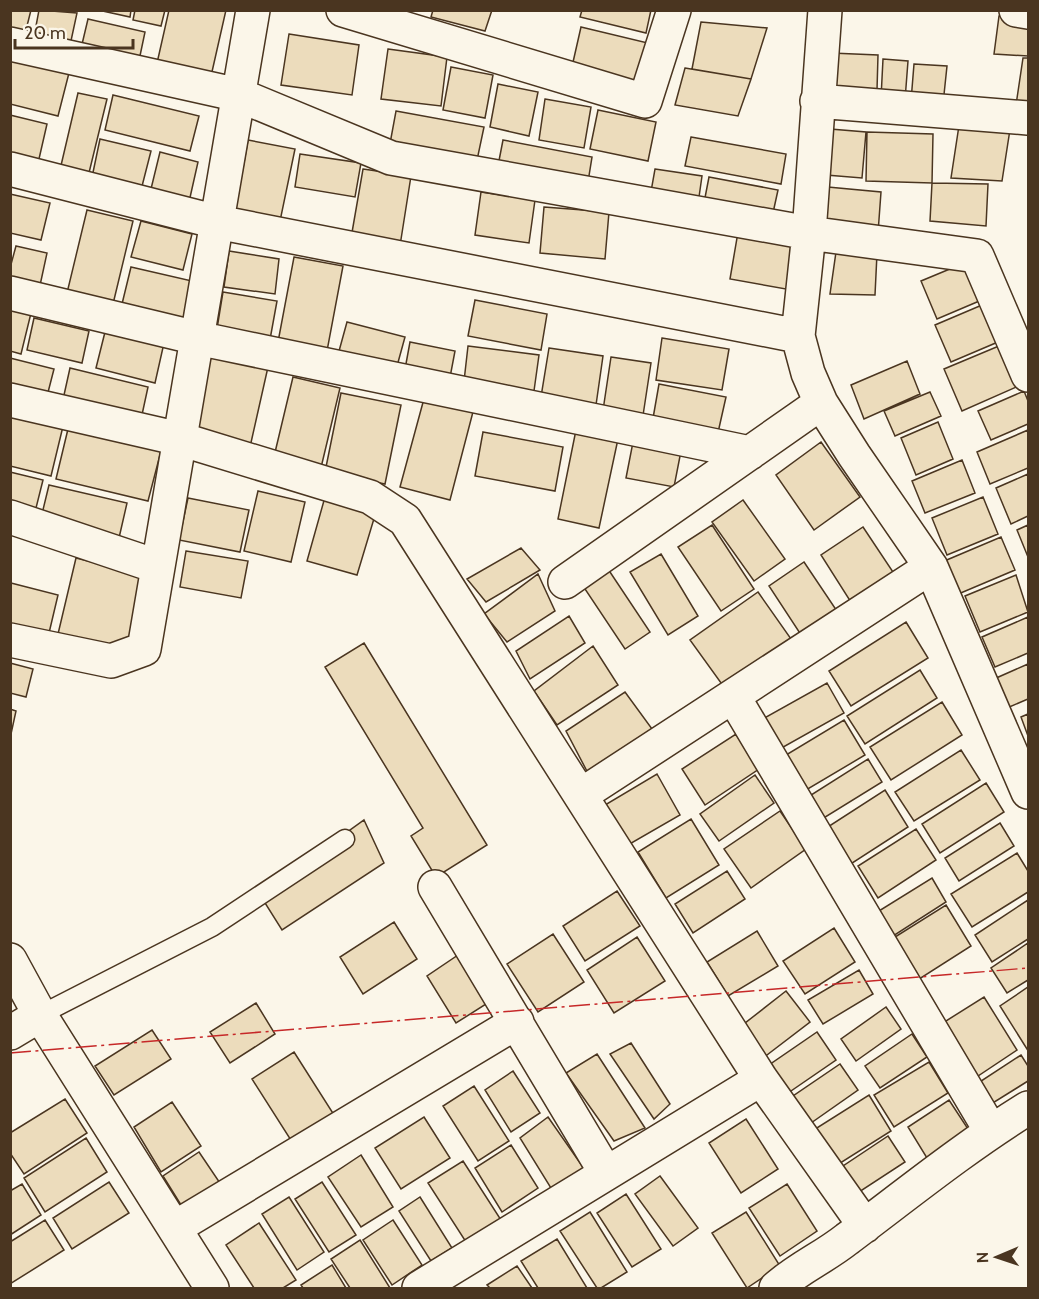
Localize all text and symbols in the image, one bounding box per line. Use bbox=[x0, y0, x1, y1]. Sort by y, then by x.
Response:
scale bar bbox=[15, 12, 134, 50]
text: 20 m bbox=[24, 22, 66, 44]
north arrow bbox=[967, 1227, 1027, 1287]
text: N bbox=[973, 1252, 992, 1263]

